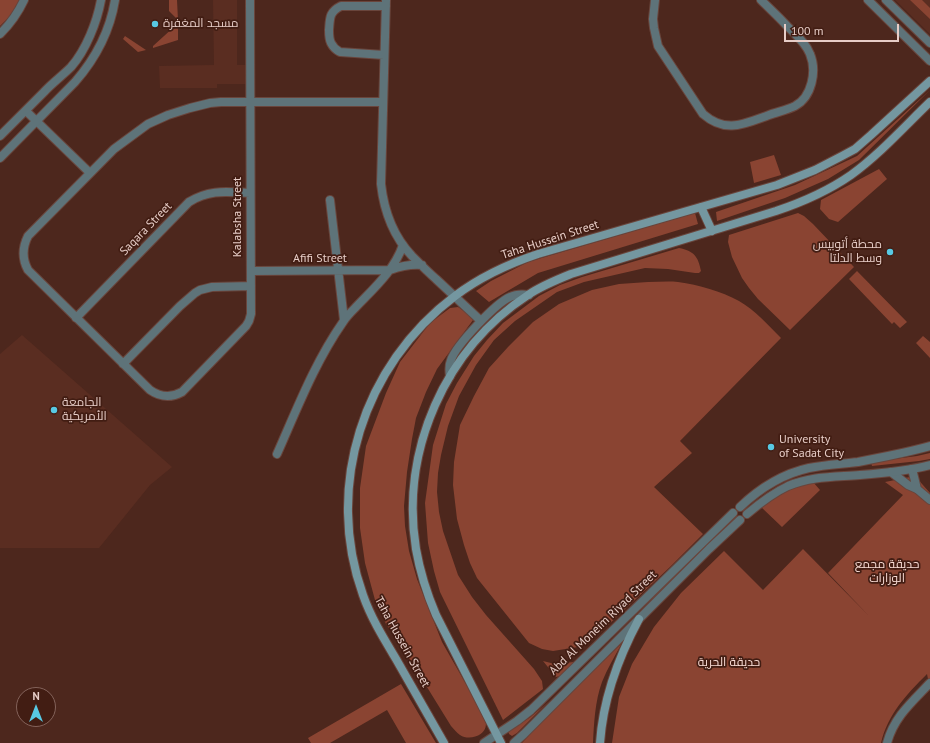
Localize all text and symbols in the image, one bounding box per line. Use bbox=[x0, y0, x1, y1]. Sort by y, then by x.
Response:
scale bar bbox=[786, 16, 901, 42]
place label: مسجد المغفرة bbox=[163, 17, 238, 31]
marker: مسجد المغفرة bbox=[150, 19, 160, 29]
text: 100 m bbox=[791, 23, 824, 38]
street label: Kalabsha Street bbox=[231, 177, 245, 257]
street label: Saqara Street bbox=[117, 199, 175, 259]
street label: Taha Hussein Street bbox=[500, 217, 600, 263]
place label: محطة أتوبيس وسط الدلتا bbox=[813, 238, 882, 266]
marker: محطة أتوبيس وسط الدلتا bbox=[885, 247, 895, 257]
street label: Afifi Street bbox=[293, 252, 347, 266]
place label: الجامعة الأمريكية bbox=[62, 396, 107, 424]
marker: الجامعة الأمريكية bbox=[49, 405, 59, 415]
place label: University of Sadat City bbox=[779, 433, 844, 461]
marker: University of Sadat City bbox=[766, 442, 776, 452]
park label: حديقة مجمع الوزارات bbox=[855, 558, 919, 586]
street label: Abd Al Moneim Riyad Street bbox=[546, 568, 660, 678]
street label: Taha Hussein Street bbox=[371, 594, 433, 690]
park label: حديقة الحرية bbox=[698, 656, 760, 670]
north arrow bbox=[16, 687, 56, 727]
text: N bbox=[32, 689, 40, 703]

